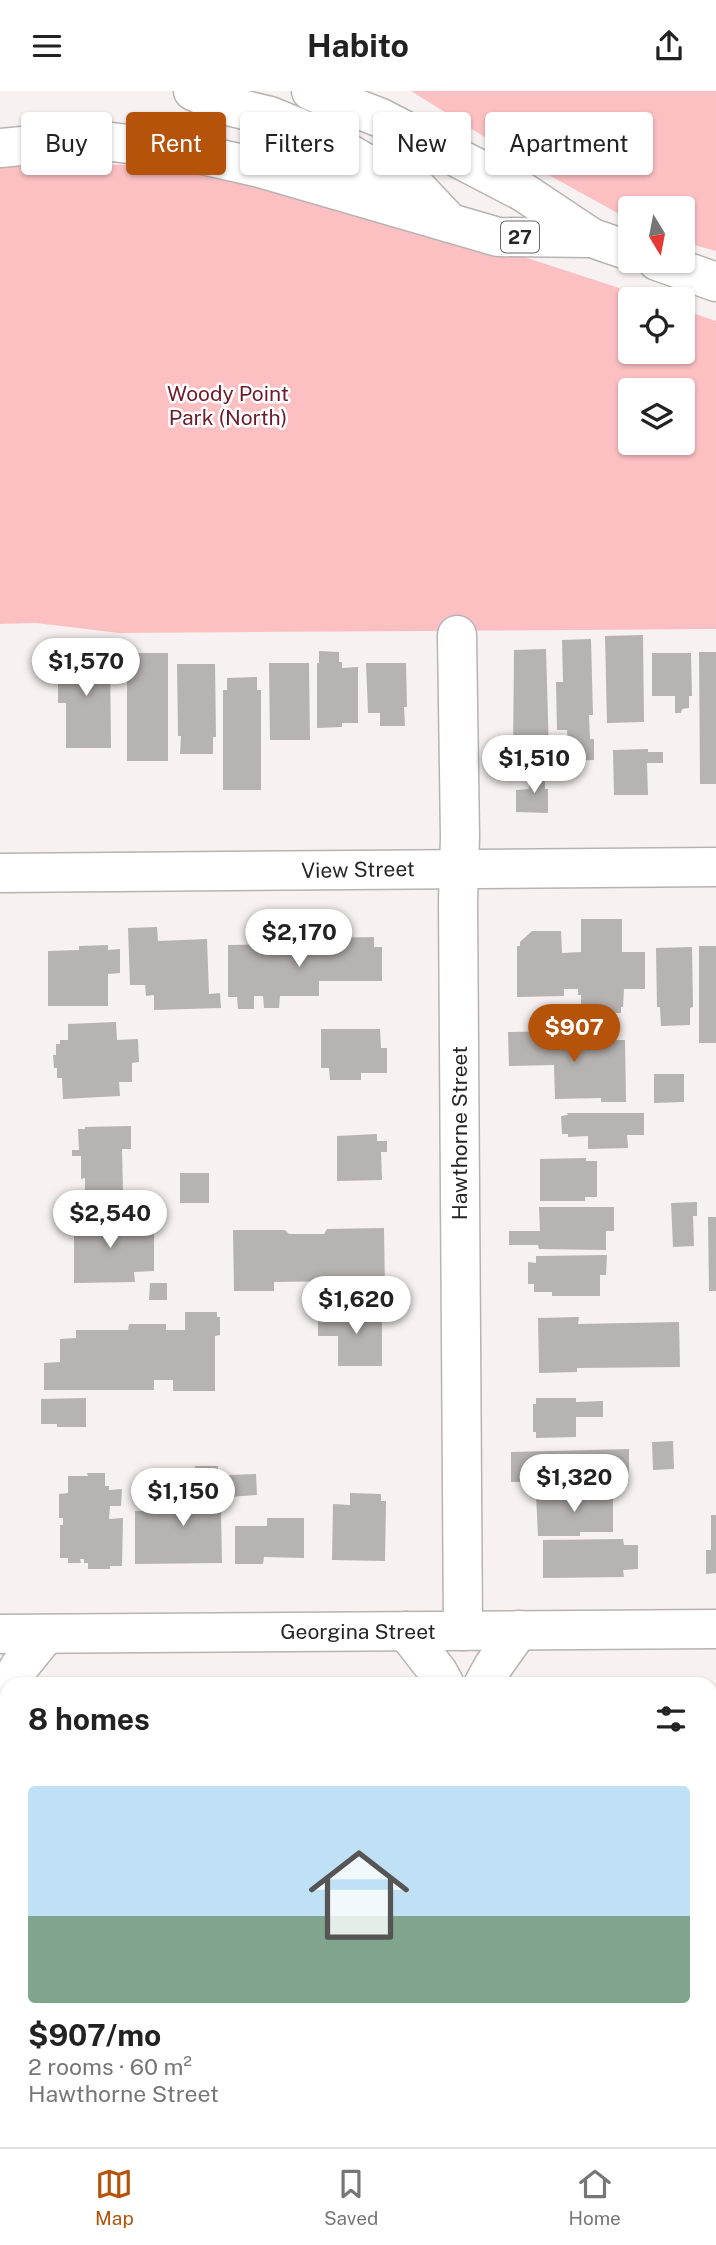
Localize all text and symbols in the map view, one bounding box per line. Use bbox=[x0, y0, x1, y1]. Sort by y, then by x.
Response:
icon: menu bbox=[28, 27, 66, 65]
text: Habito bbox=[307, 27, 409, 64]
icon: share bbox=[650, 27, 688, 65]
chip: Buy bbox=[21, 112, 112, 175]
chip: Rent bbox=[126, 112, 226, 175]
chip: Filters bbox=[240, 112, 359, 175]
chip: New bbox=[373, 112, 471, 175]
chip: Apartment bbox=[485, 112, 653, 175]
north arrow bbox=[618, 196, 695, 273]
map controls bbox=[618, 196, 695, 455]
road number: 27 bbox=[501, 221, 539, 253]
button: locate bbox=[618, 287, 695, 364]
button: layers bbox=[618, 378, 695, 455]
park label: Woody Point Park (North) bbox=[167, 381, 289, 430]
pin: $1,570 bbox=[29, 639, 143, 698]
text: $1,570 bbox=[48, 647, 124, 674]
pin: $1,510 bbox=[477, 735, 591, 795]
text: $1,510 bbox=[498, 744, 570, 771]
street label: View Street bbox=[301, 856, 415, 883]
pin: $2,170 bbox=[242, 909, 356, 969]
text: $2,170 bbox=[261, 918, 337, 945]
pin: $907 bbox=[533, 1005, 615, 1064]
text: $907 bbox=[544, 1013, 604, 1040]
street label: Hawthorne Street bbox=[447, 1046, 472, 1220]
pin: $2,540 bbox=[53, 1191, 167, 1250]
text: $2,540 bbox=[69, 1199, 151, 1226]
pin: $1,620 bbox=[299, 1277, 413, 1336]
text: $1,620 bbox=[318, 1285, 394, 1312]
pin: $1,320 bbox=[517, 1455, 631, 1514]
text: $1,320 bbox=[536, 1463, 612, 1490]
pin: $1,150 bbox=[126, 1469, 240, 1528]
text: $1,150 bbox=[147, 1477, 219, 1504]
street label: Georgina Street bbox=[280, 1619, 436, 1644]
icon: filters bbox=[652, 1700, 690, 1738]
text: 8 homes bbox=[28, 1701, 150, 1737]
icon: home bbox=[296, 1832, 422, 1958]
text: $907/mo bbox=[28, 2017, 161, 2053]
text: 2 rooms · 60 m² bbox=[28, 2053, 192, 2080]
text: Hawthorne Street bbox=[28, 2080, 219, 2107]
tab: Map bbox=[95, 2165, 134, 2229]
tab: Saved bbox=[324, 2165, 378, 2229]
tab: Home bbox=[568, 2165, 621, 2229]

